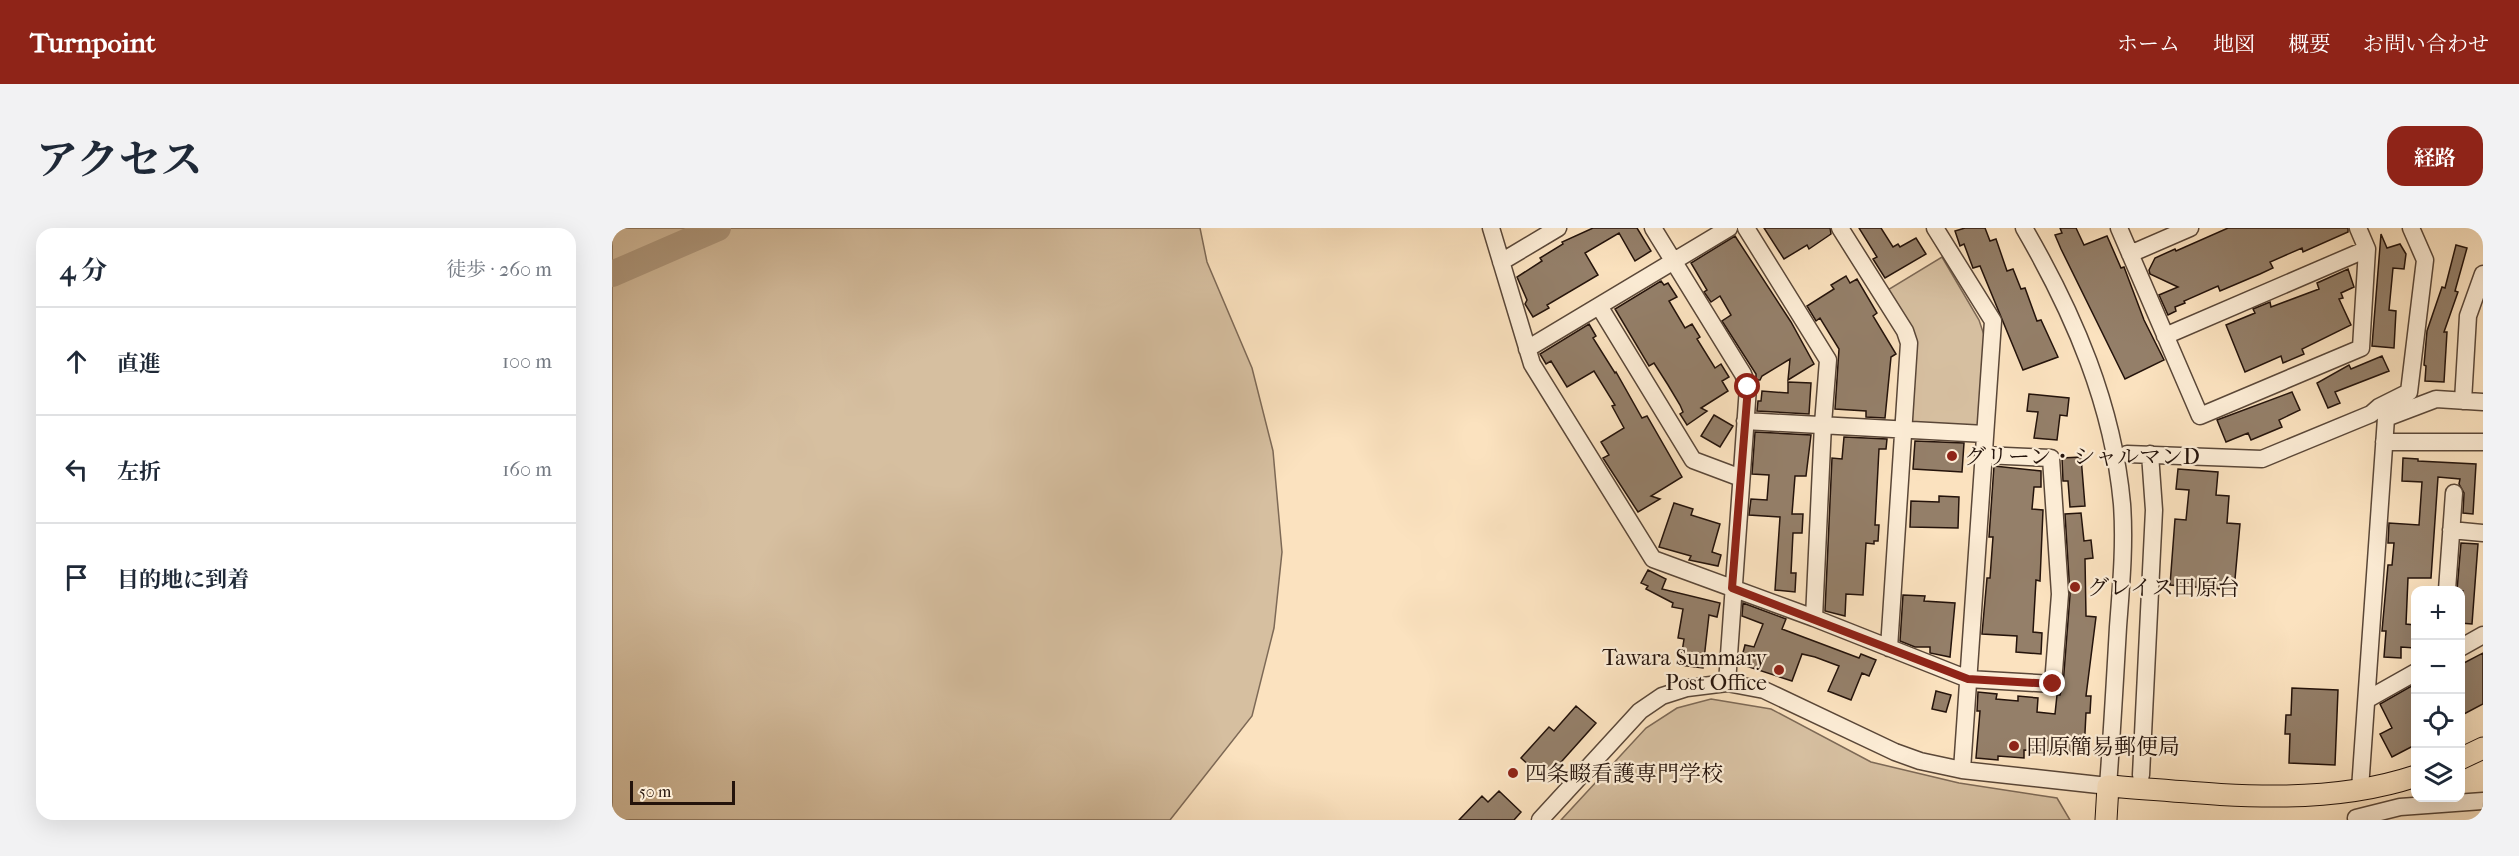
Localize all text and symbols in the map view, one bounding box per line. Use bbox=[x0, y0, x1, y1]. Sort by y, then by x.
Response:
text: Turnpoint bbox=[30, 26, 156, 59]
text: ホーム bbox=[2117, 32, 2180, 56]
text: 地図 bbox=[2213, 32, 2255, 56]
text: 概要 bbox=[2288, 32, 2330, 56]
text: お問い合わせ bbox=[2363, 32, 2489, 56]
button: 経路 bbox=[2387, 126, 2483, 186]
text: アクセス bbox=[36, 136, 203, 185]
text: 4 分 bbox=[60, 255, 107, 286]
text: 徒歩 · 260 m bbox=[446, 258, 552, 281]
icon: ahead bbox=[60, 345, 93, 378]
text: 100 m bbox=[502, 350, 552, 373]
text: 直進 bbox=[117, 351, 161, 377]
route start bbox=[1734, 373, 1760, 399]
place label: グリーン・シャルマンD bbox=[1964, 444, 2200, 470]
marker: グリーン・シャルマンD bbox=[1945, 449, 1959, 463]
icon: left bbox=[60, 453, 93, 486]
text: 160 m bbox=[502, 458, 552, 481]
text: 左折 bbox=[117, 459, 161, 485]
icon: arrive bbox=[60, 561, 93, 594]
text: 目的地に到着 bbox=[117, 567, 249, 593]
place label: グレイス田原台 bbox=[2087, 575, 2240, 601]
marker: グレイス田原台 bbox=[2068, 580, 2082, 594]
map controls bbox=[2411, 586, 2465, 802]
button: + bbox=[2411, 586, 2465, 640]
button: − bbox=[2411, 640, 2465, 694]
place label: Tawara Summary Post Office bbox=[1602, 645, 1768, 696]
marker: Tawara Summary Post Office bbox=[1772, 663, 1786, 677]
route end bbox=[2039, 670, 2065, 696]
button: locate bbox=[2411, 694, 2465, 748]
place label: 田原簡易郵便局 bbox=[2026, 734, 2180, 760]
marker: 田原簡易郵便局 bbox=[2007, 739, 2021, 753]
button: layers bbox=[2411, 748, 2465, 802]
place label: 四条畷看護専門学校 bbox=[1525, 761, 1723, 787]
marker: 四条畷看護専門学校 bbox=[1506, 766, 1520, 780]
scale bar bbox=[630, 778, 735, 806]
text: 50 m bbox=[639, 782, 671, 801]

